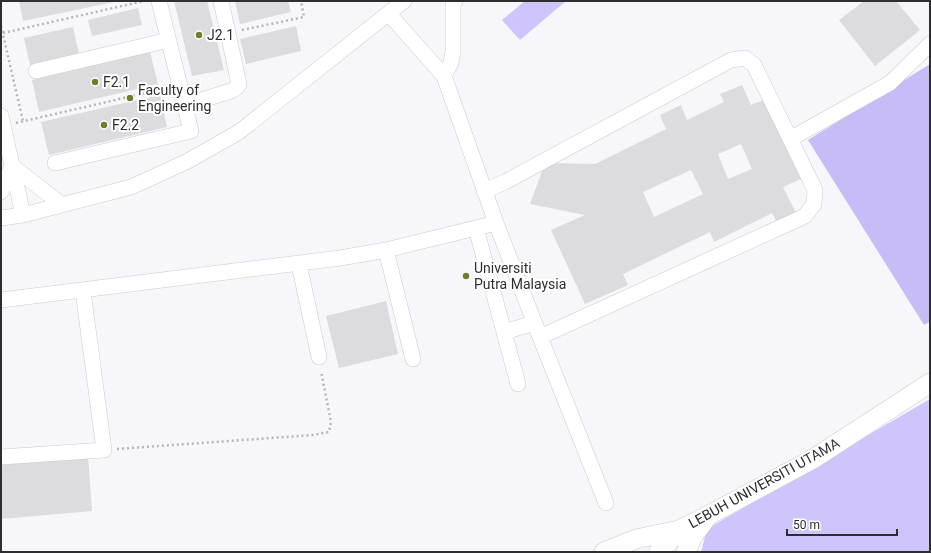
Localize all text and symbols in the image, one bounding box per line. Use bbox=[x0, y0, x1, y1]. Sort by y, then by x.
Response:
place label: J2.1 bbox=[207, 27, 234, 43]
marker: J2.1 bbox=[194, 30, 204, 40]
place label: F2.1 bbox=[103, 74, 130, 90]
marker: F2.1 bbox=[90, 77, 100, 87]
place label: Faculty of Engineering bbox=[138, 82, 211, 114]
marker: Faculty of Engineering bbox=[125, 93, 135, 103]
place label: F2.2 bbox=[112, 117, 139, 133]
marker: F2.2 bbox=[99, 120, 109, 130]
place label: Universiti Putra Malaysia bbox=[474, 260, 566, 292]
marker: Universiti Putra Malaysia bbox=[461, 271, 471, 281]
street label: LEBUH UNIVERSITI UTAMA bbox=[686, 435, 842, 531]
scale bar bbox=[787, 511, 897, 537]
text: 50 m bbox=[793, 518, 820, 532]

